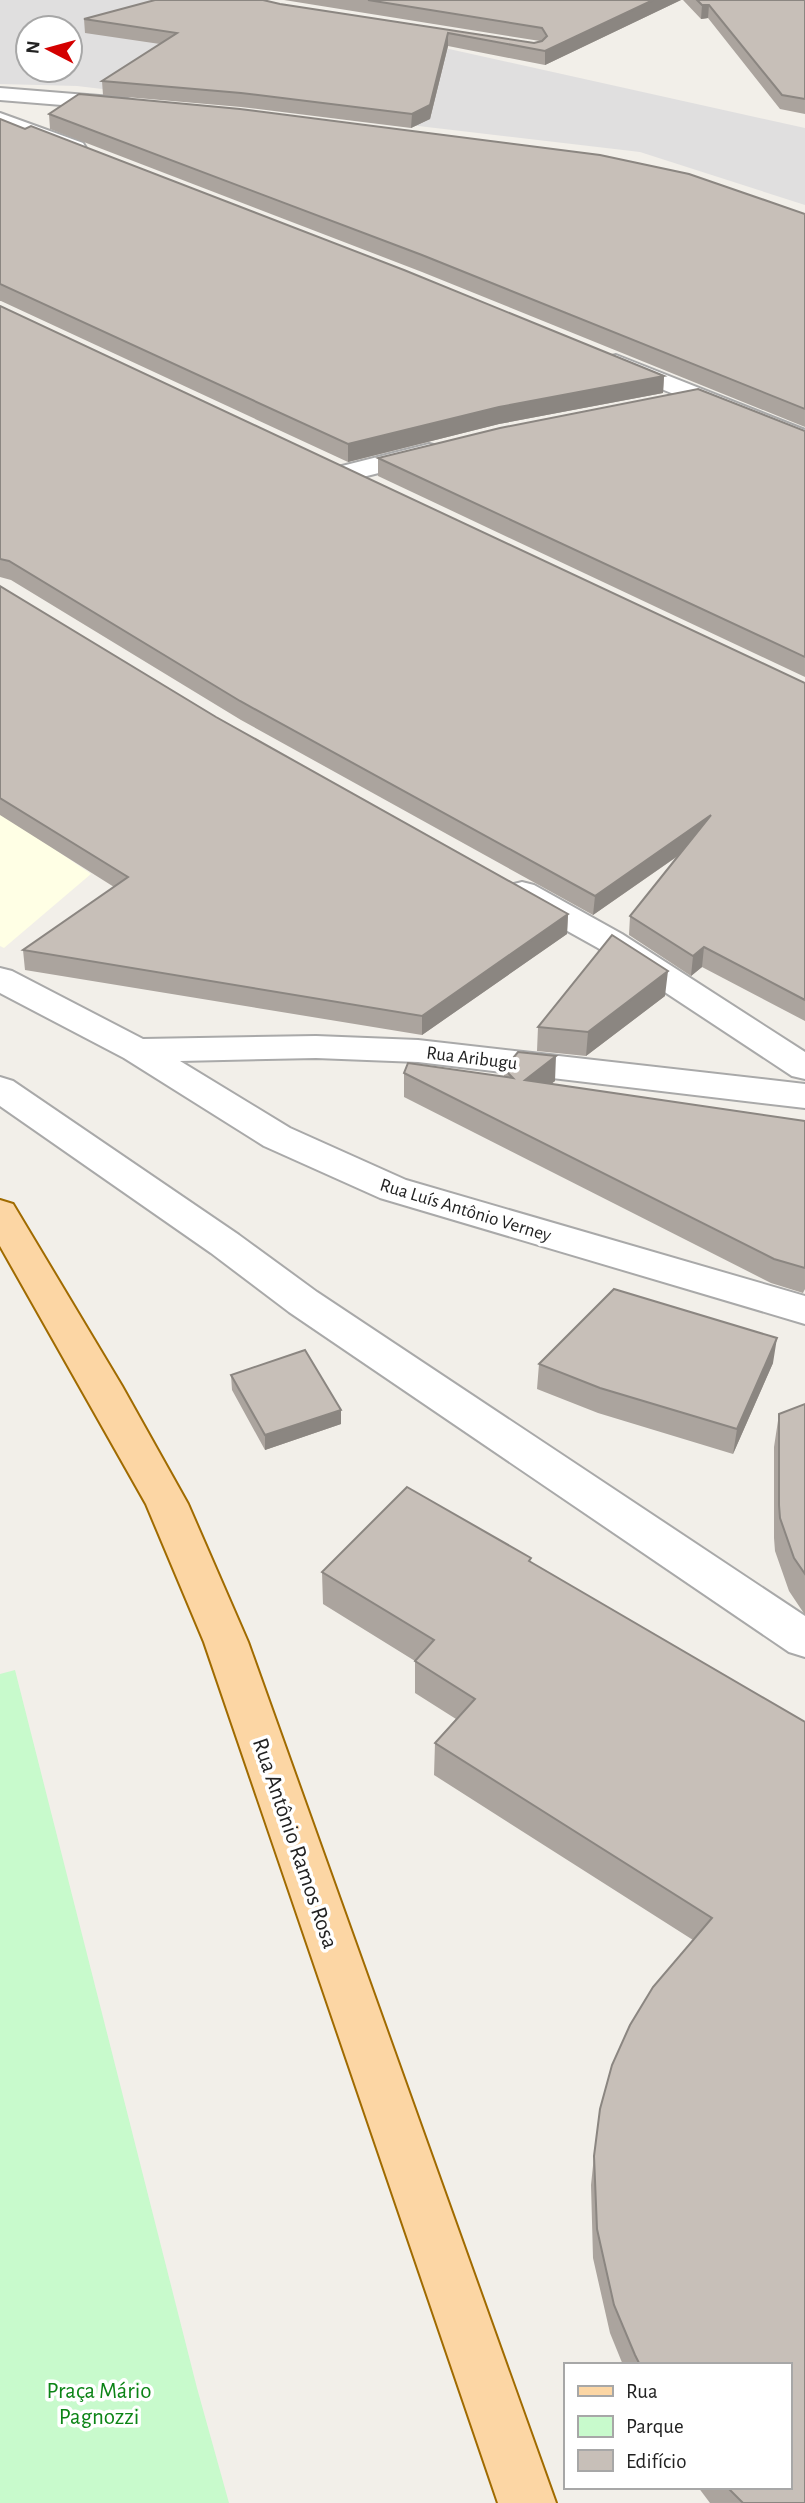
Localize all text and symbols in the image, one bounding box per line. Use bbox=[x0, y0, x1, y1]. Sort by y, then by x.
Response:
north arrow bbox=[14, 14, 84, 84]
text: N bbox=[23, 40, 44, 55]
street label: Rua Aribugu bbox=[425, 1043, 519, 1074]
street label: Rua Luís Antônio Verney bbox=[378, 1175, 553, 1246]
street label: Rua Antônio Ramos Rosa bbox=[248, 1735, 341, 1952]
legend bbox=[564, 2363, 791, 2489]
park label: Praça Mário Pagnozzi bbox=[46, 2380, 152, 2429]
text: Rua bbox=[626, 2381, 658, 2402]
text: Parque bbox=[626, 2416, 684, 2437]
text: Edifício bbox=[626, 2451, 686, 2472]

